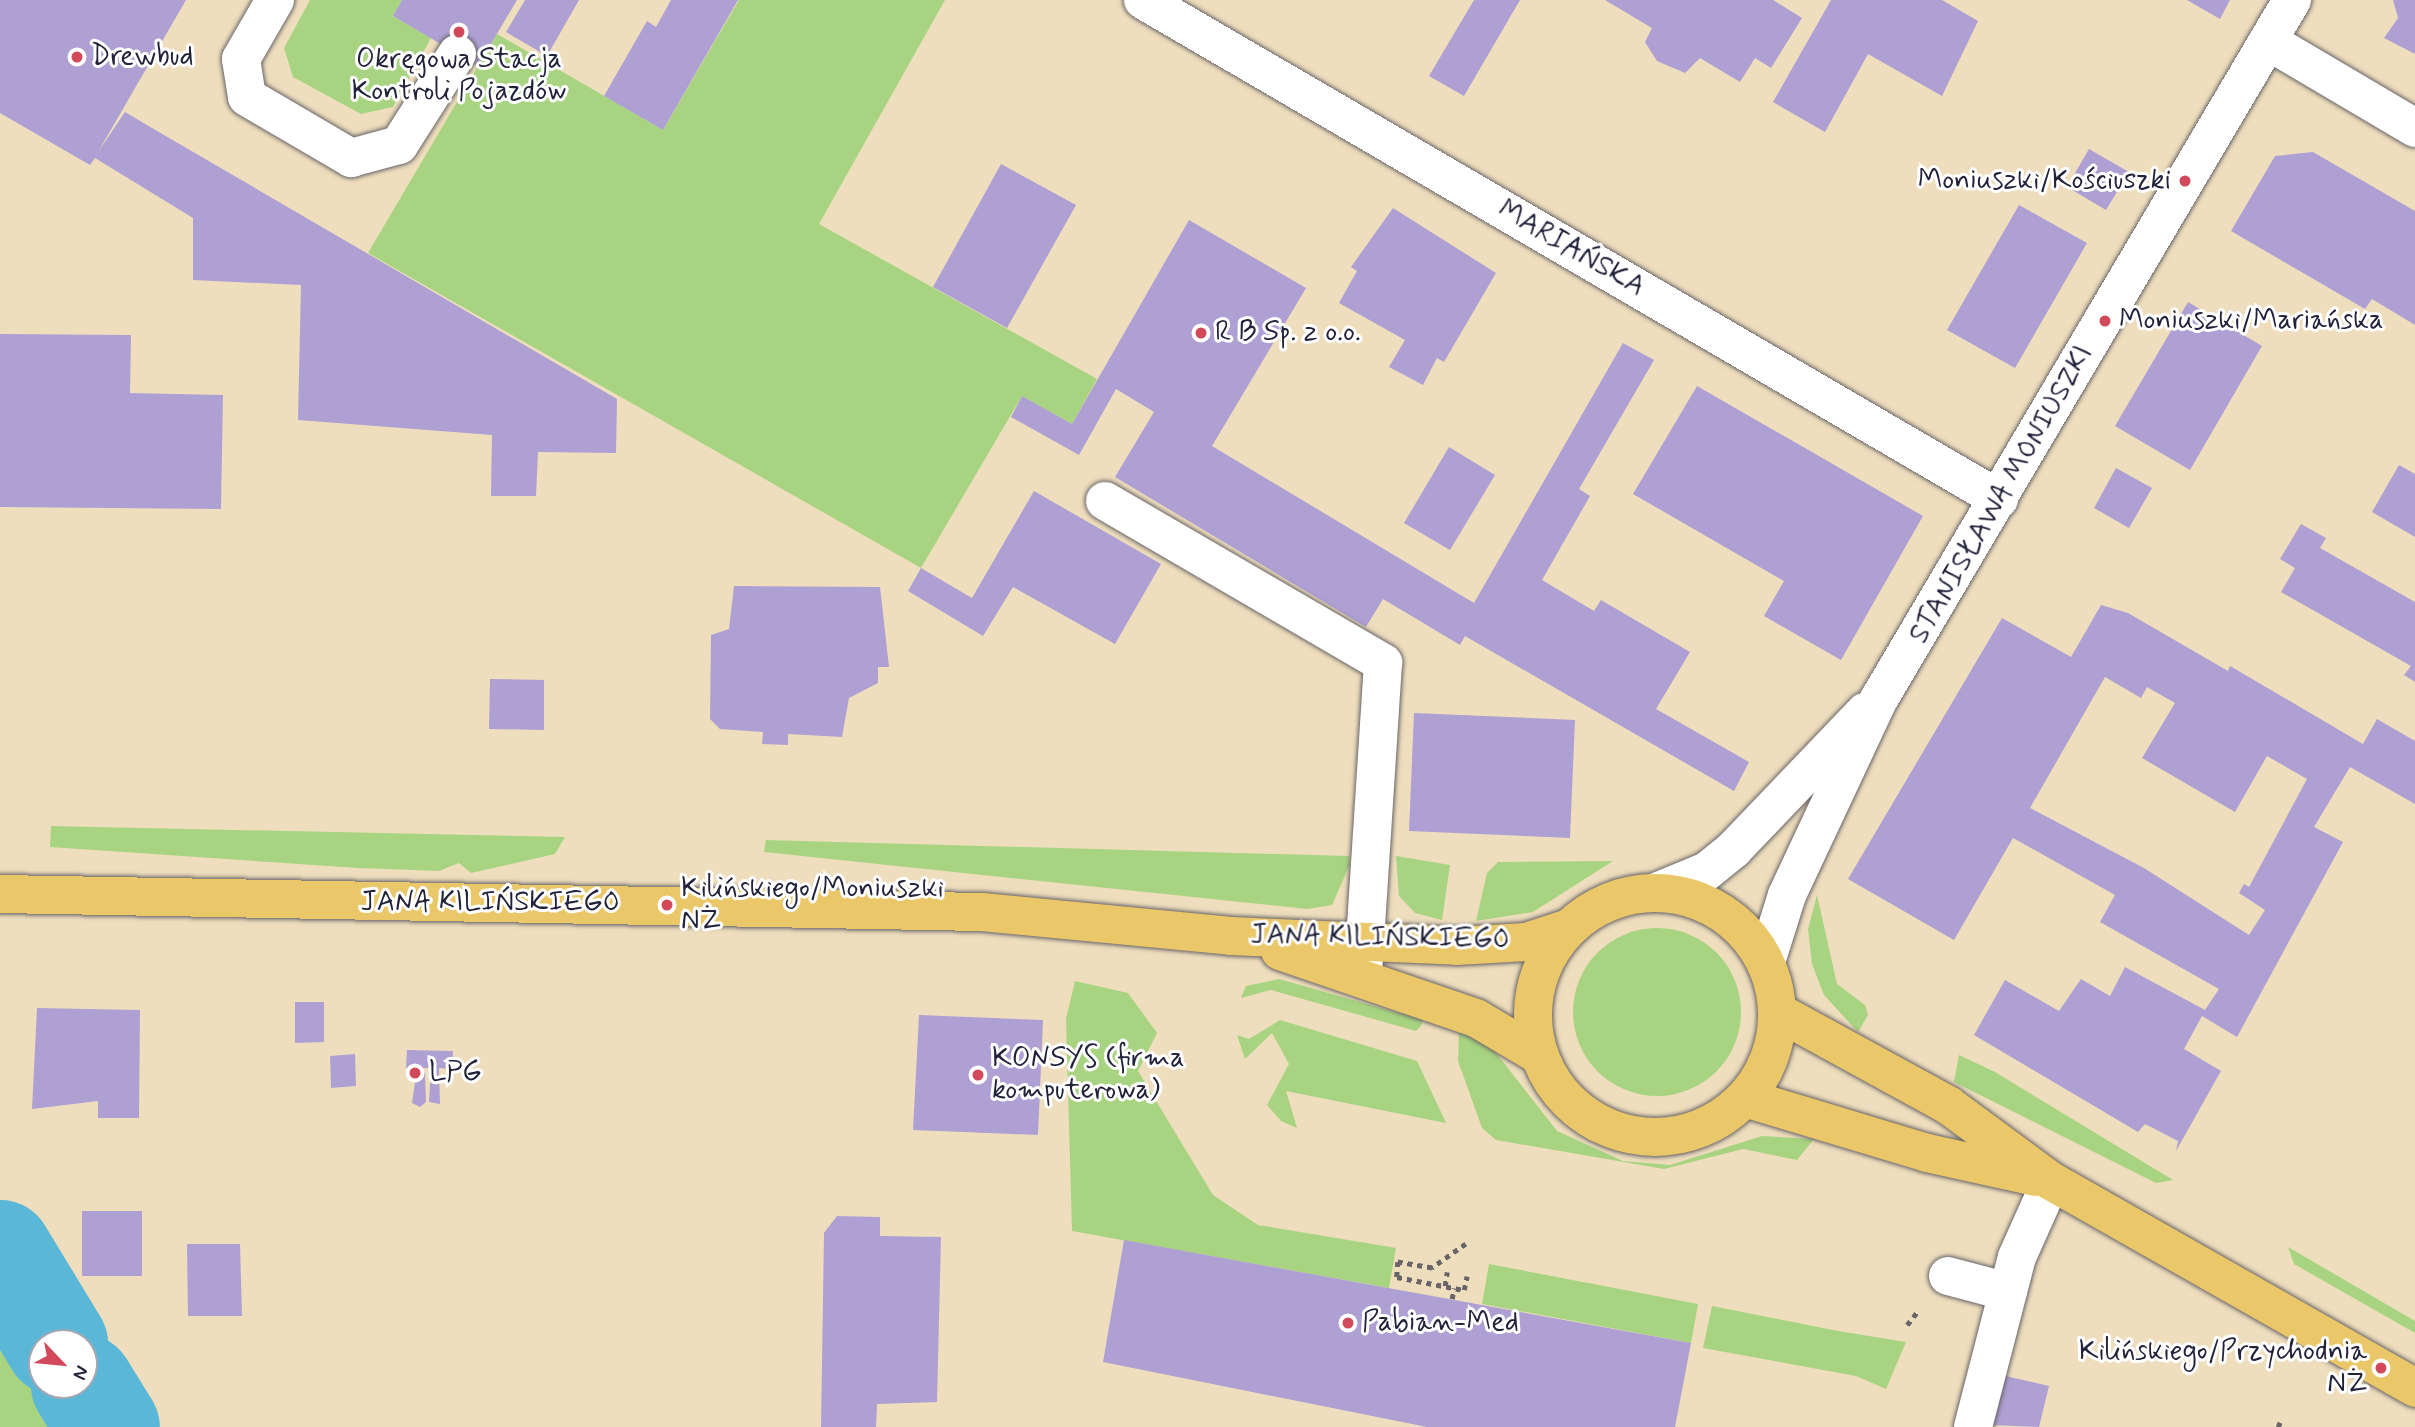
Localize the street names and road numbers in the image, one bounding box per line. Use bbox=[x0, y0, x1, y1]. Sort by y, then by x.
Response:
street label: MARIAŃSKA bbox=[1491, 193, 1651, 305]
street label: STANISŁAWA MONIUSZKI bbox=[1899, 334, 2105, 656]
street label: JANA KILIŃSKIEGO bbox=[356, 886, 624, 920]
street label: JANA KILIŃSKIEGO bbox=[1246, 919, 1514, 957]

